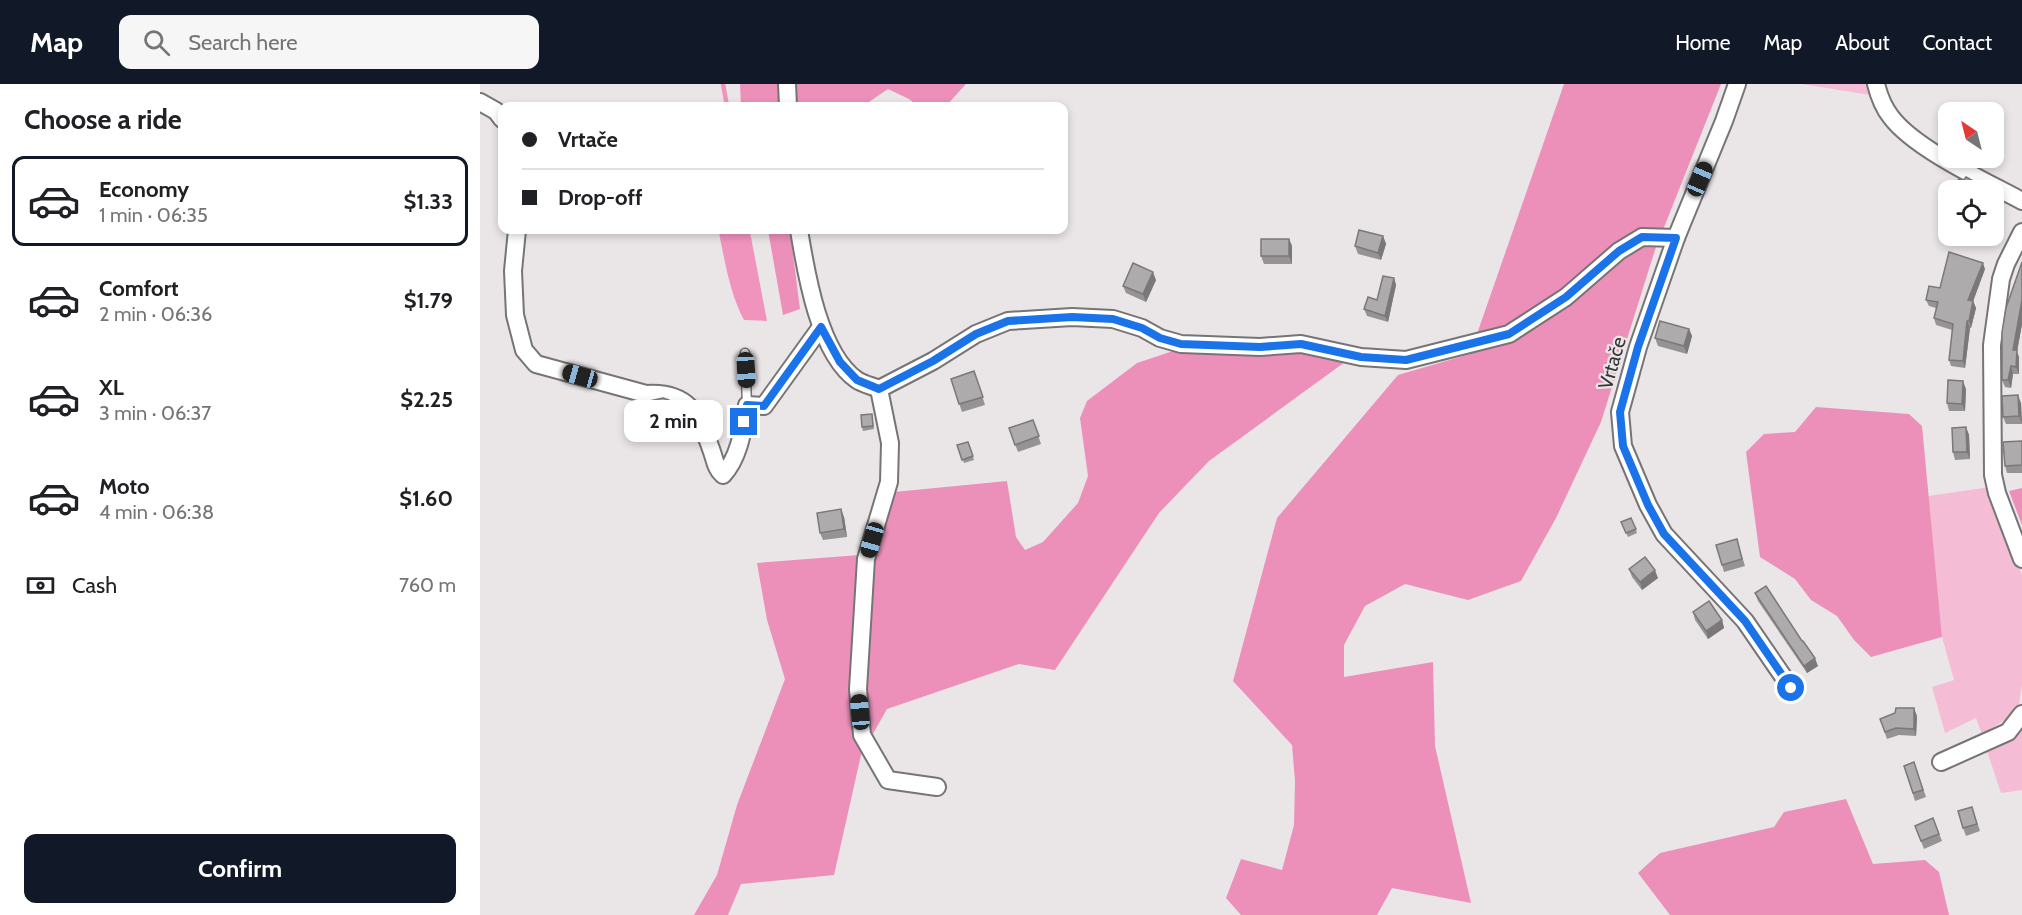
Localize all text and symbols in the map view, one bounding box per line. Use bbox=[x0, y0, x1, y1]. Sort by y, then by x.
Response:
search box bbox=[119, 15, 539, 69]
text: Map bbox=[30, 25, 83, 59]
icon: search bbox=[140, 26, 173, 59]
text: Search here bbox=[188, 29, 297, 56]
text: Home bbox=[1675, 30, 1731, 55]
text: Map bbox=[1764, 30, 1802, 55]
text: About bbox=[1835, 30, 1889, 55]
text: Contact bbox=[1922, 30, 1992, 55]
north arrow bbox=[1938, 102, 2004, 168]
map controls bbox=[1938, 102, 2004, 246]
text: Choose a ride bbox=[24, 103, 182, 136]
text: Vrtače bbox=[558, 126, 618, 153]
car bbox=[1685, 159, 1715, 199]
icon: car bbox=[27, 174, 81, 228]
text: Economy bbox=[99, 176, 189, 203]
button: locate bbox=[1938, 180, 2004, 246]
text: Drop-off bbox=[558, 184, 642, 211]
text: $1.33 bbox=[404, 188, 453, 215]
text: 1 min · 06:35 bbox=[99, 203, 208, 227]
icon: car bbox=[27, 273, 81, 327]
text: Comfort bbox=[99, 275, 178, 302]
text: $1.79 bbox=[404, 287, 453, 314]
text: 2 min · 06:36 bbox=[99, 302, 212, 326]
street label: Vrtače bbox=[1593, 334, 1631, 392]
car bbox=[736, 352, 756, 388]
car bbox=[560, 362, 600, 390]
icon: car bbox=[27, 372, 81, 426]
text: XL bbox=[99, 374, 124, 401]
text: $2.25 bbox=[400, 386, 453, 413]
text: 3 min · 06:37 bbox=[99, 401, 211, 425]
callout: 2 min bbox=[624, 401, 723, 443]
route end bbox=[730, 408, 757, 435]
text: 2 min bbox=[649, 409, 698, 433]
icon: car bbox=[27, 471, 81, 525]
text: Moto bbox=[99, 473, 150, 500]
text: $1.60 bbox=[399, 485, 453, 512]
text: 4 min · 06:38 bbox=[99, 500, 214, 524]
car bbox=[858, 520, 886, 560]
icon: cash bbox=[24, 569, 57, 602]
text: Cash bbox=[72, 572, 117, 599]
text: 760 m bbox=[399, 573, 456, 597]
route start bbox=[1777, 674, 1804, 701]
car bbox=[849, 693, 871, 731]
button: Confirm bbox=[24, 834, 456, 903]

